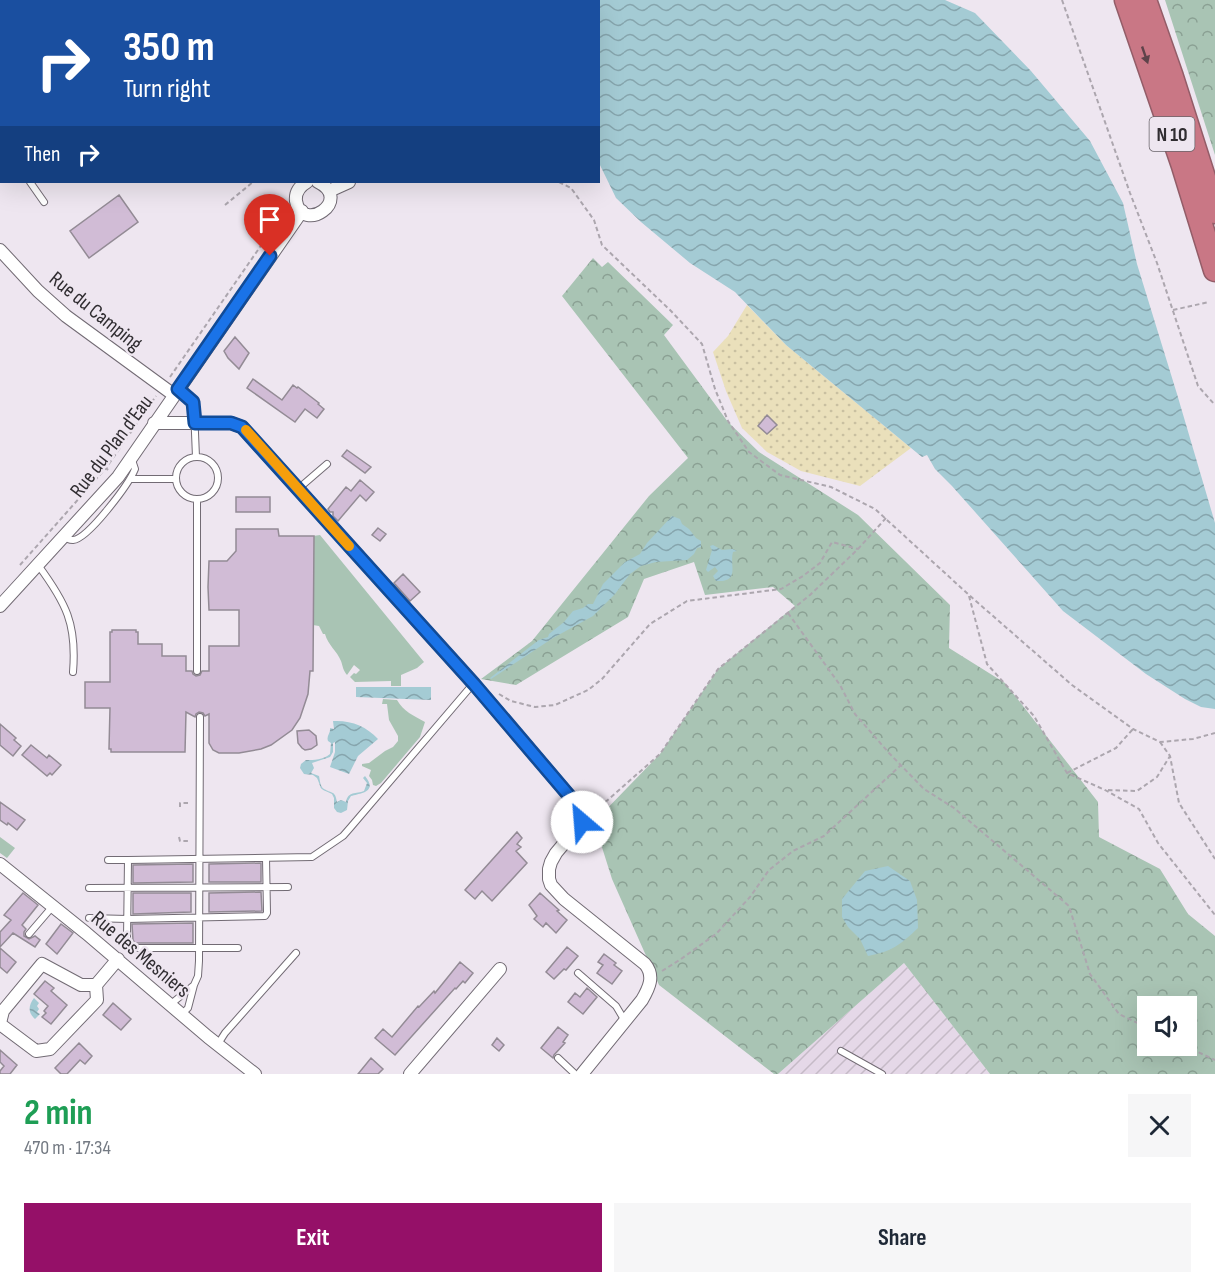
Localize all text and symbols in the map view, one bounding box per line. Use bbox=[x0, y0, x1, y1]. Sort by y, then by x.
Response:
text: 350 m bbox=[123, 22, 215, 73]
icon: right bbox=[24, 24, 102, 102]
one-way arrow bbox=[1141, 46, 1151, 64]
text: Turn right bbox=[123, 73, 210, 105]
road number: N 10 bbox=[1150, 117, 1194, 151]
icon: right bbox=[72, 138, 105, 171]
text: Then bbox=[24, 141, 60, 168]
pin bbox=[244, 194, 295, 256]
icon: arrive bbox=[253, 203, 286, 236]
street label: Rue du Camping bbox=[44, 266, 147, 357]
street label: Rue du Plan d'Eau bbox=[65, 390, 158, 502]
position arrow bbox=[550, 790, 614, 854]
street label: Rue des Mesniers bbox=[86, 906, 195, 1003]
map controls bbox=[1137, 996, 1197, 1056]
button: sound bbox=[1137, 996, 1197, 1056]
text: 2 min bbox=[24, 1092, 93, 1135]
button: close bbox=[1128, 1094, 1191, 1157]
text: 470 m · 17:34 bbox=[24, 1136, 111, 1160]
button: Exit bbox=[24, 1203, 602, 1272]
button: Share bbox=[614, 1203, 1191, 1272]

